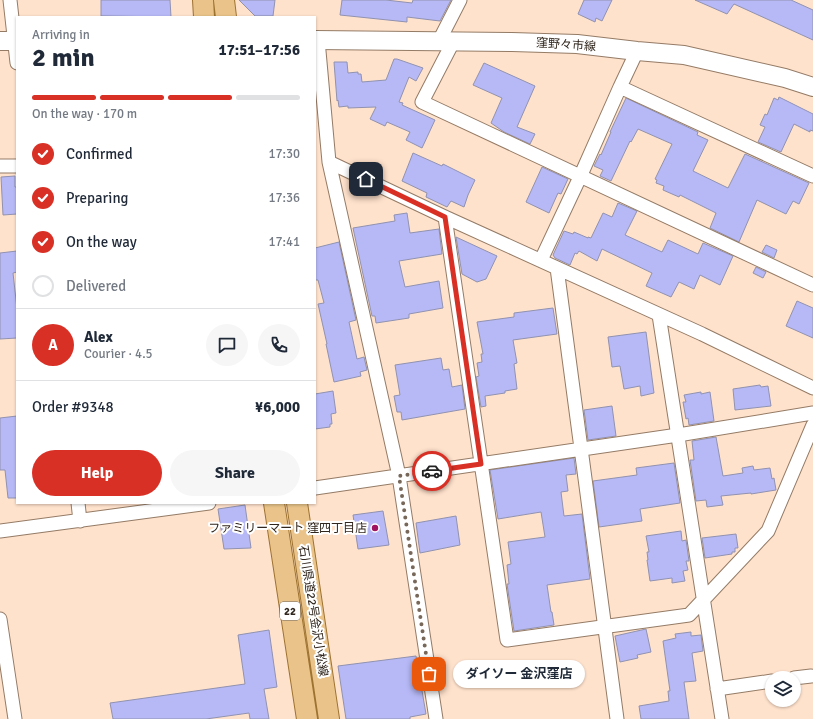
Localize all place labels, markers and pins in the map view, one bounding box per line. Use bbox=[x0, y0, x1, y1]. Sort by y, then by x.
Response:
pin bbox=[349, 162, 383, 196]
place label: ファミリーマート 窪四丁目店 bbox=[208, 521, 367, 536]
marker: ファミリーマート 窪四丁目店 bbox=[370, 523, 380, 533]
pin bbox=[412, 657, 446, 691]
callout: ダイソー 金沢窪店 bbox=[453, 660, 585, 688]

